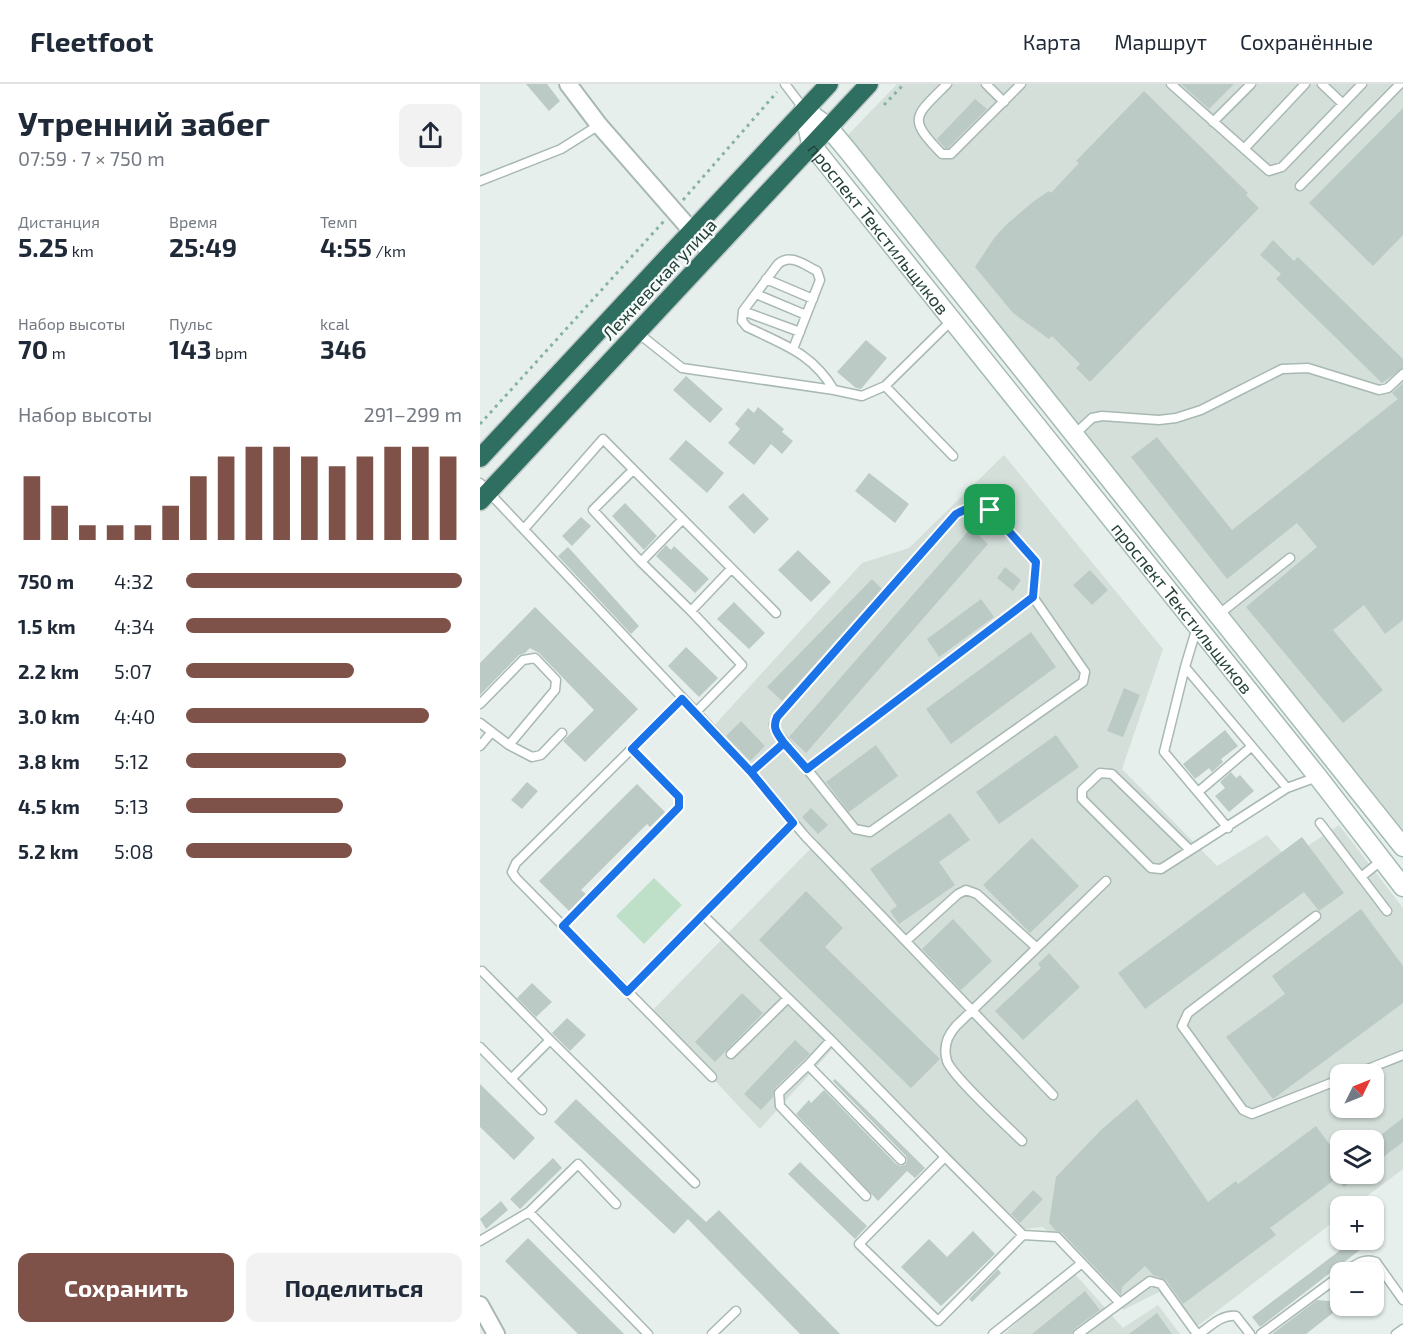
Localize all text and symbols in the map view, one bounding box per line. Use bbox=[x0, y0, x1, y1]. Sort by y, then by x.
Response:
text: Fleetfoot bbox=[30, 24, 153, 58]
text: Карта bbox=[1023, 29, 1081, 54]
text: Маршрут bbox=[1114, 29, 1207, 54]
text: Сохранённые bbox=[1240, 29, 1373, 54]
text: Утренний забег bbox=[18, 103, 270, 143]
button: share bbox=[399, 104, 462, 167]
street label: проспект Текстильщиков bbox=[803, 138, 954, 319]
text: 07:59 · 7 × 750 m bbox=[18, 146, 165, 170]
text: Дистанция bbox=[18, 212, 100, 231]
text: Время bbox=[169, 212, 218, 231]
text: Темп bbox=[320, 212, 357, 231]
street label: Лежневская улица bbox=[597, 214, 721, 344]
text: 5.25 bbox=[18, 231, 68, 262]
text: 25:49 bbox=[169, 231, 237, 262]
text: 4:55 bbox=[320, 231, 372, 262]
text: km bbox=[68, 241, 94, 260]
text: /km bbox=[372, 241, 406, 260]
text: Набор высоты bbox=[18, 314, 125, 333]
text: Пульс bbox=[169, 314, 213, 333]
text: kcal bbox=[320, 314, 349, 333]
text: 70 bbox=[18, 333, 48, 364]
text: 143 bbox=[169, 333, 212, 364]
text: 346 bbox=[320, 333, 367, 364]
text: m bbox=[48, 343, 66, 362]
text: bpm bbox=[212, 343, 248, 362]
text: Набор высоты bbox=[18, 402, 152, 426]
text: 291–299 m bbox=[363, 402, 462, 426]
pin bbox=[964, 484, 1015, 535]
icon: arrive bbox=[973, 493, 1006, 526]
street label: проспект Текстильщиков bbox=[1107, 518, 1258, 698]
text: 750 m bbox=[18, 569, 74, 593]
text: 4:32 bbox=[114, 569, 153, 593]
text: 1.5 km bbox=[18, 614, 76, 638]
text: 4:34 bbox=[114, 614, 154, 638]
text: 2.2 km bbox=[18, 659, 79, 683]
text: 5:07 bbox=[114, 659, 152, 683]
text: 3.0 km bbox=[18, 704, 80, 728]
text: 4:40 bbox=[114, 704, 155, 728]
text: 3.8 km bbox=[18, 749, 80, 773]
text: 5:12 bbox=[114, 749, 149, 773]
text: 4.5 km bbox=[18, 794, 80, 818]
text: 5:13 bbox=[114, 794, 149, 818]
text: 5.2 km bbox=[18, 839, 79, 863]
text: 5:08 bbox=[114, 839, 154, 863]
north arrow bbox=[1330, 1064, 1384, 1118]
map controls bbox=[1330, 1064, 1384, 1316]
button: layers bbox=[1330, 1130, 1384, 1184]
button: + bbox=[1330, 1196, 1384, 1250]
button: Сохранить bbox=[18, 1253, 234, 1322]
button: Поделиться bbox=[246, 1253, 462, 1322]
button: − bbox=[1330, 1262, 1384, 1316]

